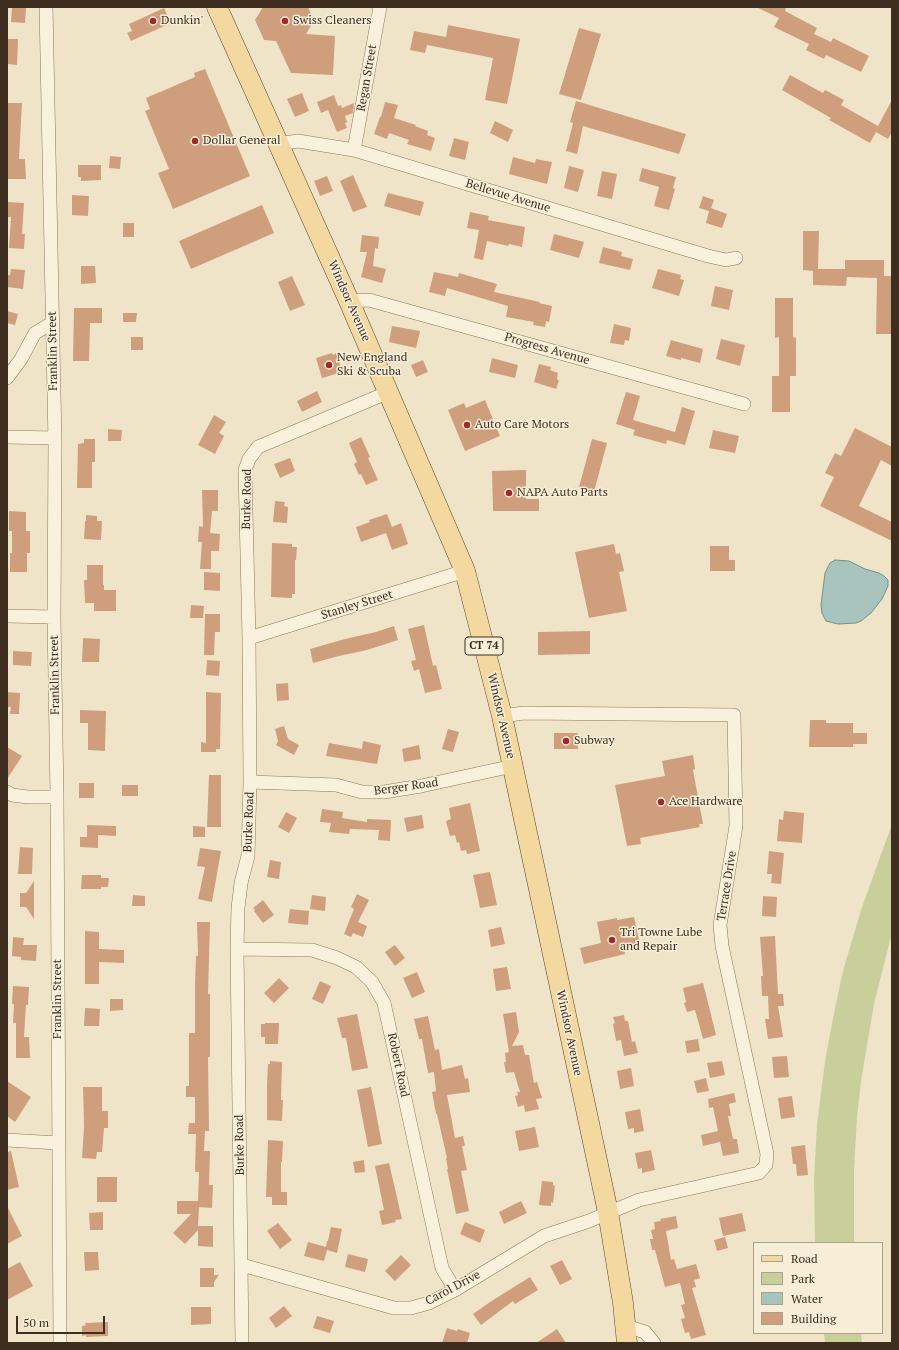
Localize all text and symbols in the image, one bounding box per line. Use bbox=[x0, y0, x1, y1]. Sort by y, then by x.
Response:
place label: Dunkin' bbox=[161, 14, 203, 28]
place label: Swiss Cleaners bbox=[293, 14, 371, 28]
marker: Dunkin' bbox=[148, 16, 158, 26]
marker: Swiss Cleaners bbox=[280, 16, 290, 26]
street label: Regan Street bbox=[354, 43, 380, 113]
place label: Dollar General bbox=[203, 134, 281, 148]
marker: Dollar General bbox=[190, 136, 200, 146]
street label: Bellevue Avenue bbox=[464, 176, 552, 216]
street label: Windsor Avenue bbox=[325, 258, 373, 344]
street label: Franklin Street bbox=[45, 311, 61, 391]
street label: Progress Avenue bbox=[503, 330, 591, 368]
place label: New England Ski & Scuba bbox=[337, 351, 407, 379]
marker: New England Ski & Scuba bbox=[324, 360, 334, 370]
place label: Auto Care Motors bbox=[475, 418, 569, 432]
marker: Auto Care Motors bbox=[462, 420, 472, 430]
street label: Burke Road bbox=[239, 469, 255, 529]
place label: NAPA Auto Parts bbox=[517, 486, 608, 500]
marker: NAPA Auto Parts bbox=[504, 488, 514, 498]
street label: Stanley Street bbox=[319, 587, 395, 623]
street label: Franklin Street bbox=[47, 635, 63, 715]
road number: CT 74 bbox=[465, 637, 503, 655]
street label: Windsor Avenue bbox=[484, 672, 518, 760]
place label: Subway bbox=[574, 734, 615, 748]
marker: Subway bbox=[561, 736, 571, 746]
street label: Berger Road bbox=[373, 775, 439, 799]
street label: Burke Road bbox=[241, 791, 257, 853]
place label: Ace Hardware bbox=[669, 795, 743, 809]
marker: Ace Hardware bbox=[656, 797, 666, 807]
street label: Terrace Drive bbox=[714, 850, 740, 922]
place label: Tri Towne Lube and Repair bbox=[620, 926, 702, 954]
marker: Tri Towne Lube and Repair bbox=[607, 935, 617, 945]
street label: Franklin Street bbox=[51, 959, 65, 1039]
street label: Windsor Avenue bbox=[553, 989, 585, 1077]
street label: Robert Road bbox=[384, 1032, 412, 1098]
street label: Burke Road bbox=[232, 1115, 248, 1175]
legend bbox=[753, 1242, 883, 1334]
text: Road bbox=[791, 1251, 818, 1266]
street label: Carol Drive bbox=[423, 1268, 483, 1308]
text: Park bbox=[791, 1271, 815, 1286]
text: Water bbox=[791, 1291, 823, 1306]
scale bar bbox=[18, 1308, 107, 1334]
text: Building bbox=[791, 1311, 836, 1326]
text: 50 m bbox=[23, 1315, 49, 1330]

